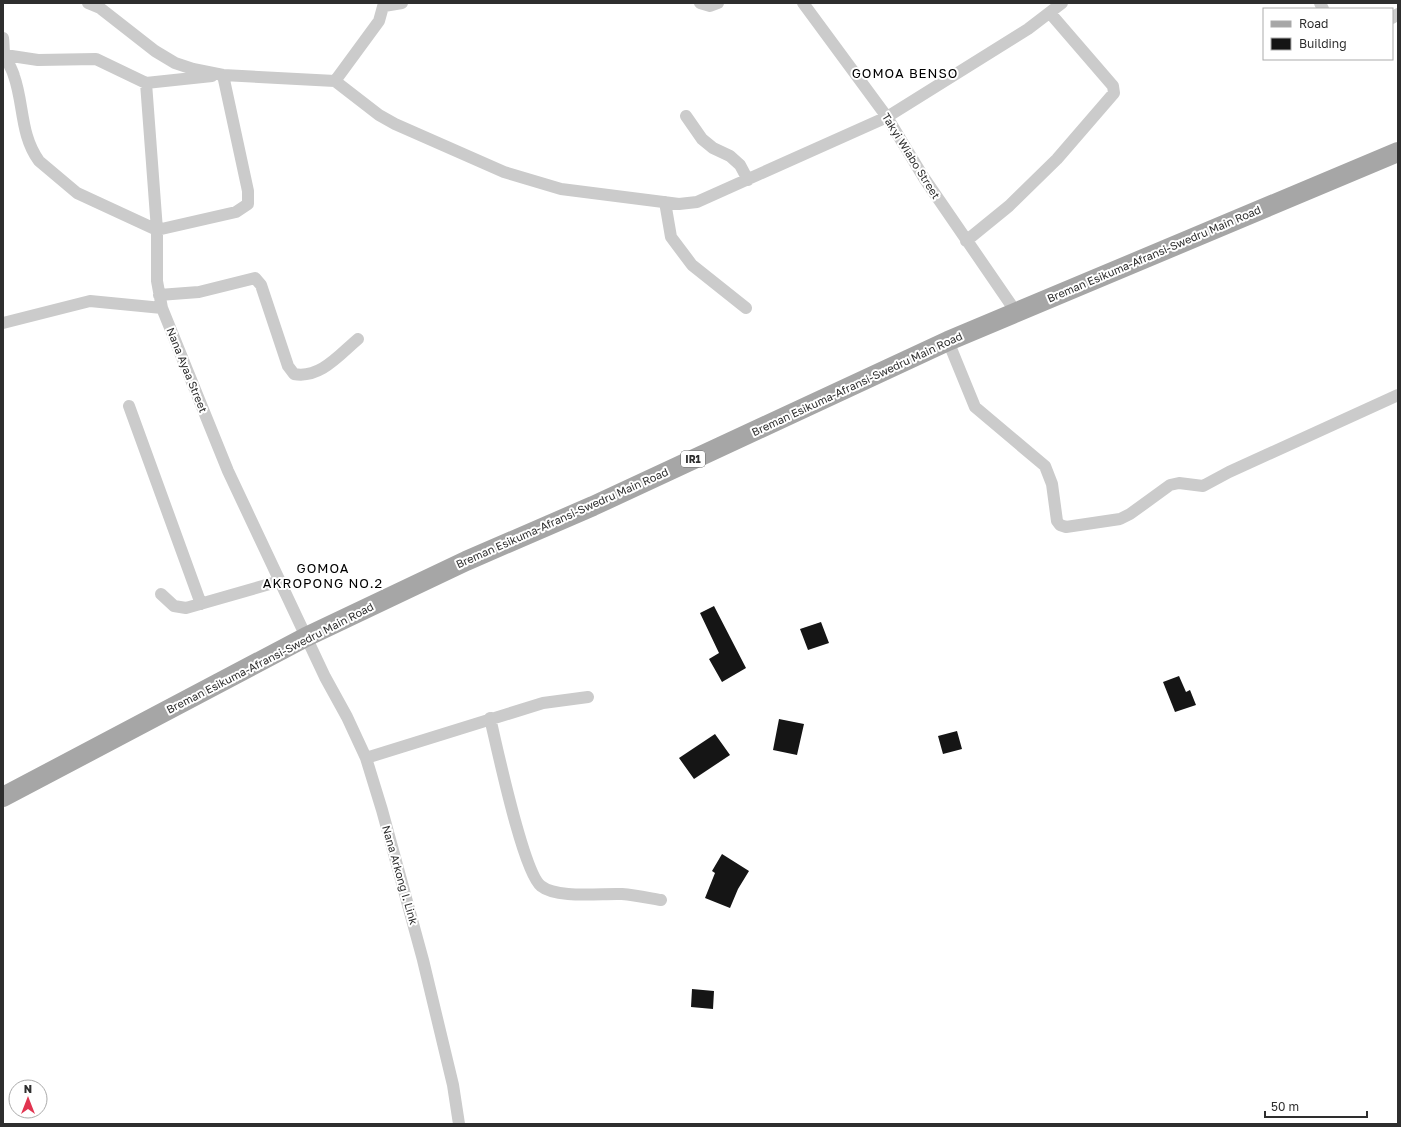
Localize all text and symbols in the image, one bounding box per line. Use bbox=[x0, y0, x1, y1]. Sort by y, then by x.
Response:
legend bbox=[1263, 8, 1393, 60]
text: Road bbox=[1299, 16, 1328, 31]
text: Building bbox=[1299, 36, 1347, 51]
district label: GOMOA BENSO bbox=[852, 65, 958, 81]
street label: Takyi Wiabo Street bbox=[880, 110, 943, 201]
street label: Breman Esikuma-Afransi-Swedru Main Road bbox=[1045, 202, 1263, 305]
street label: Nana Ayaa Street bbox=[164, 325, 210, 414]
street label: Breman Esikuma-Afransi-Swedru Main Road bbox=[749, 329, 964, 438]
road number: IR1 bbox=[681, 451, 705, 467]
street label: Breman Esikuma-Afransi-Swedru Main Road bbox=[454, 465, 670, 570]
district label: GOMOA AKROPONG NO.2 bbox=[263, 560, 383, 591]
street label: Breman Esikuma-Afransi-Swedru Main Road bbox=[164, 599, 376, 716]
street label: Nana Arkong I. Link bbox=[380, 824, 421, 926]
north arrow bbox=[8, 1079, 48, 1119]
text: N bbox=[24, 1082, 32, 1095]
scale bar bbox=[1265, 1093, 1367, 1119]
text: 50 m bbox=[1271, 1099, 1299, 1114]

